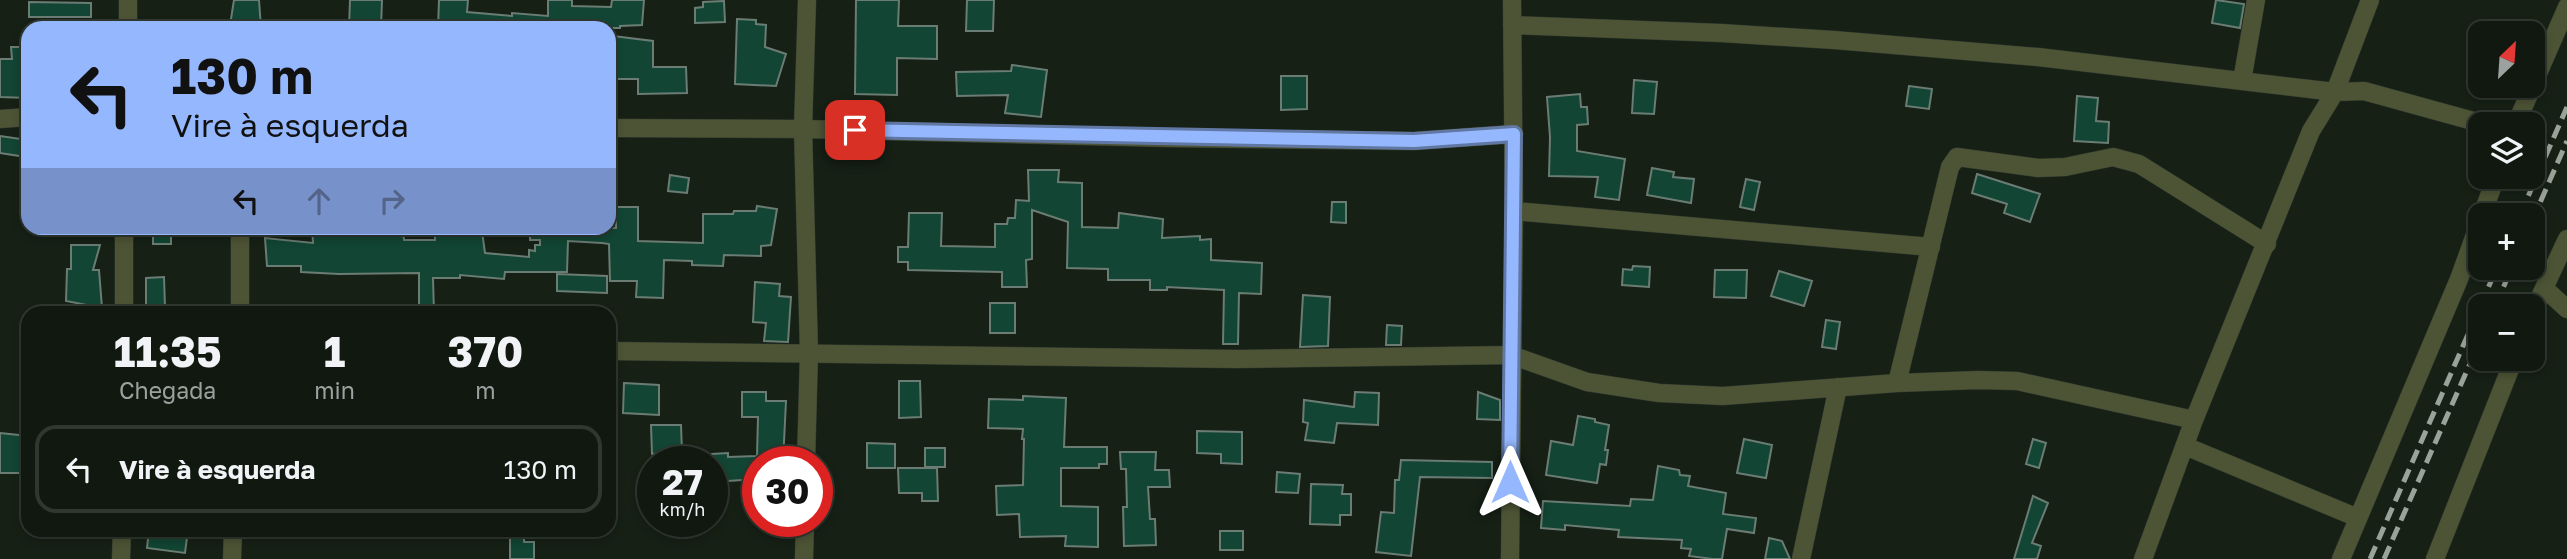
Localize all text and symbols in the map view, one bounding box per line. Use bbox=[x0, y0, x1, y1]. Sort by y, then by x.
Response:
north arrow bbox=[2468, 21, 2544, 98]
map controls bbox=[2468, 21, 2545, 371]
text: 130 m bbox=[171, 46, 313, 105]
icon: left bbox=[56, 49, 147, 140]
pin bbox=[825, 100, 885, 160]
text: Vire à esquerda bbox=[171, 106, 409, 144]
icon: arrive bbox=[836, 111, 874, 149]
button: layers bbox=[2468, 112, 2545, 189]
icon: left bbox=[227, 182, 265, 220]
icon: ahead bbox=[300, 182, 338, 220]
icon: right bbox=[373, 182, 411, 220]
button: + bbox=[2468, 203, 2545, 280]
button: − bbox=[2468, 294, 2545, 371]
text: 11:35 bbox=[114, 326, 222, 376]
text: 1 bbox=[324, 326, 345, 376]
text: 370 bbox=[448, 326, 523, 376]
text: Chegada bbox=[119, 376, 216, 404]
text: min bbox=[314, 376, 355, 404]
text: m bbox=[475, 376, 496, 404]
position arrow bbox=[1473, 445, 1547, 519]
speed limit sign: 30 bbox=[742, 446, 833, 537]
icon: left bbox=[60, 450, 98, 488]
text: Vire à esquerda bbox=[119, 454, 315, 485]
text: 130 m bbox=[504, 454, 577, 485]
text: 27 bbox=[662, 461, 703, 503]
text: km/h bbox=[660, 498, 705, 520]

